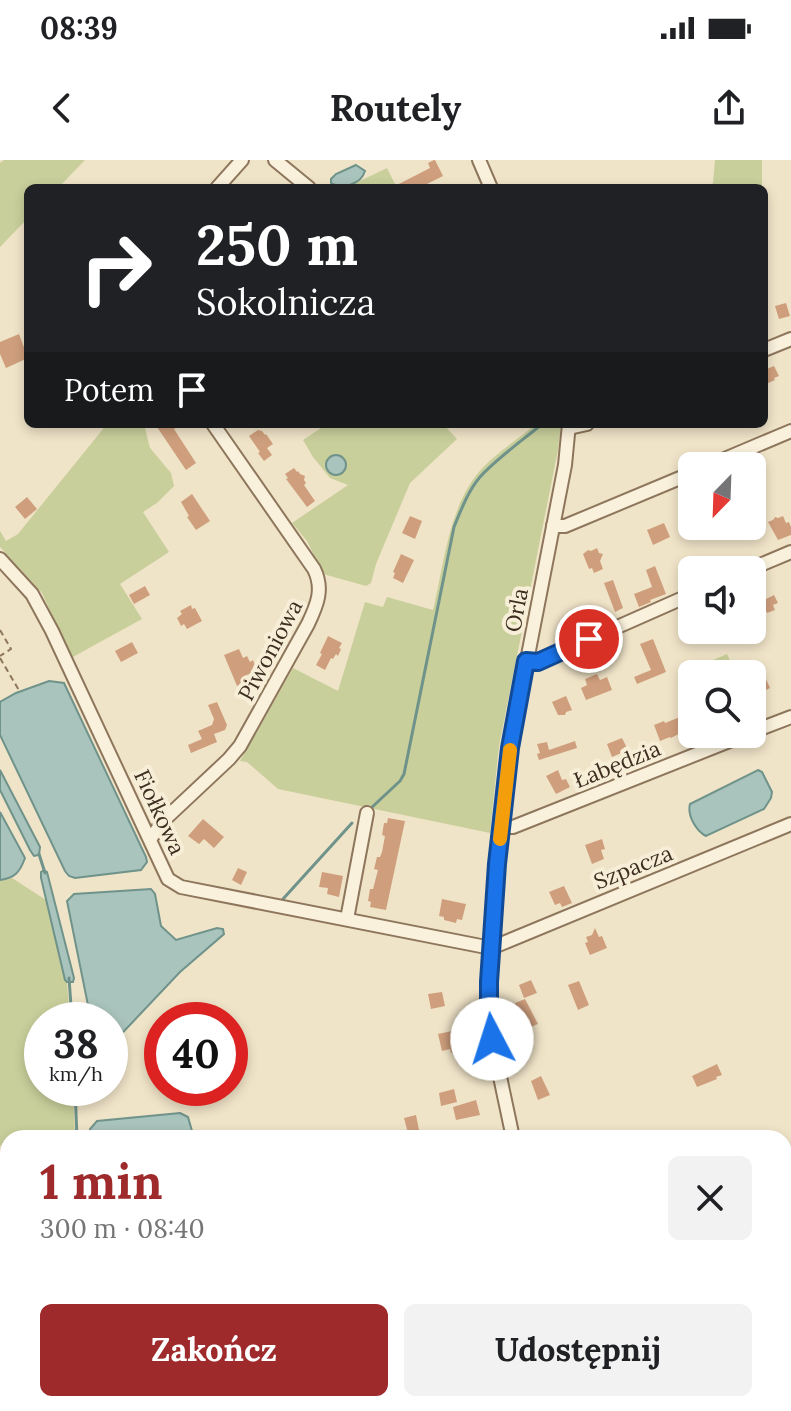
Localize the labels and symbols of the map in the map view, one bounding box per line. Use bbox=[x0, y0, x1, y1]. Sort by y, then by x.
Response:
north arrow bbox=[678, 452, 766, 540]
street label: Orla bbox=[498, 586, 534, 634]
street label: Piwoniowa bbox=[232, 595, 308, 705]
pin bbox=[555, 605, 623, 673]
street label: Łabędzia bbox=[570, 734, 664, 794]
street label: Fiołkowa bbox=[128, 765, 192, 859]
street label: Szpacza bbox=[590, 839, 676, 895]
position arrow bbox=[450, 997, 534, 1081]
speed limit sign: 40 bbox=[144, 1002, 248, 1106]

